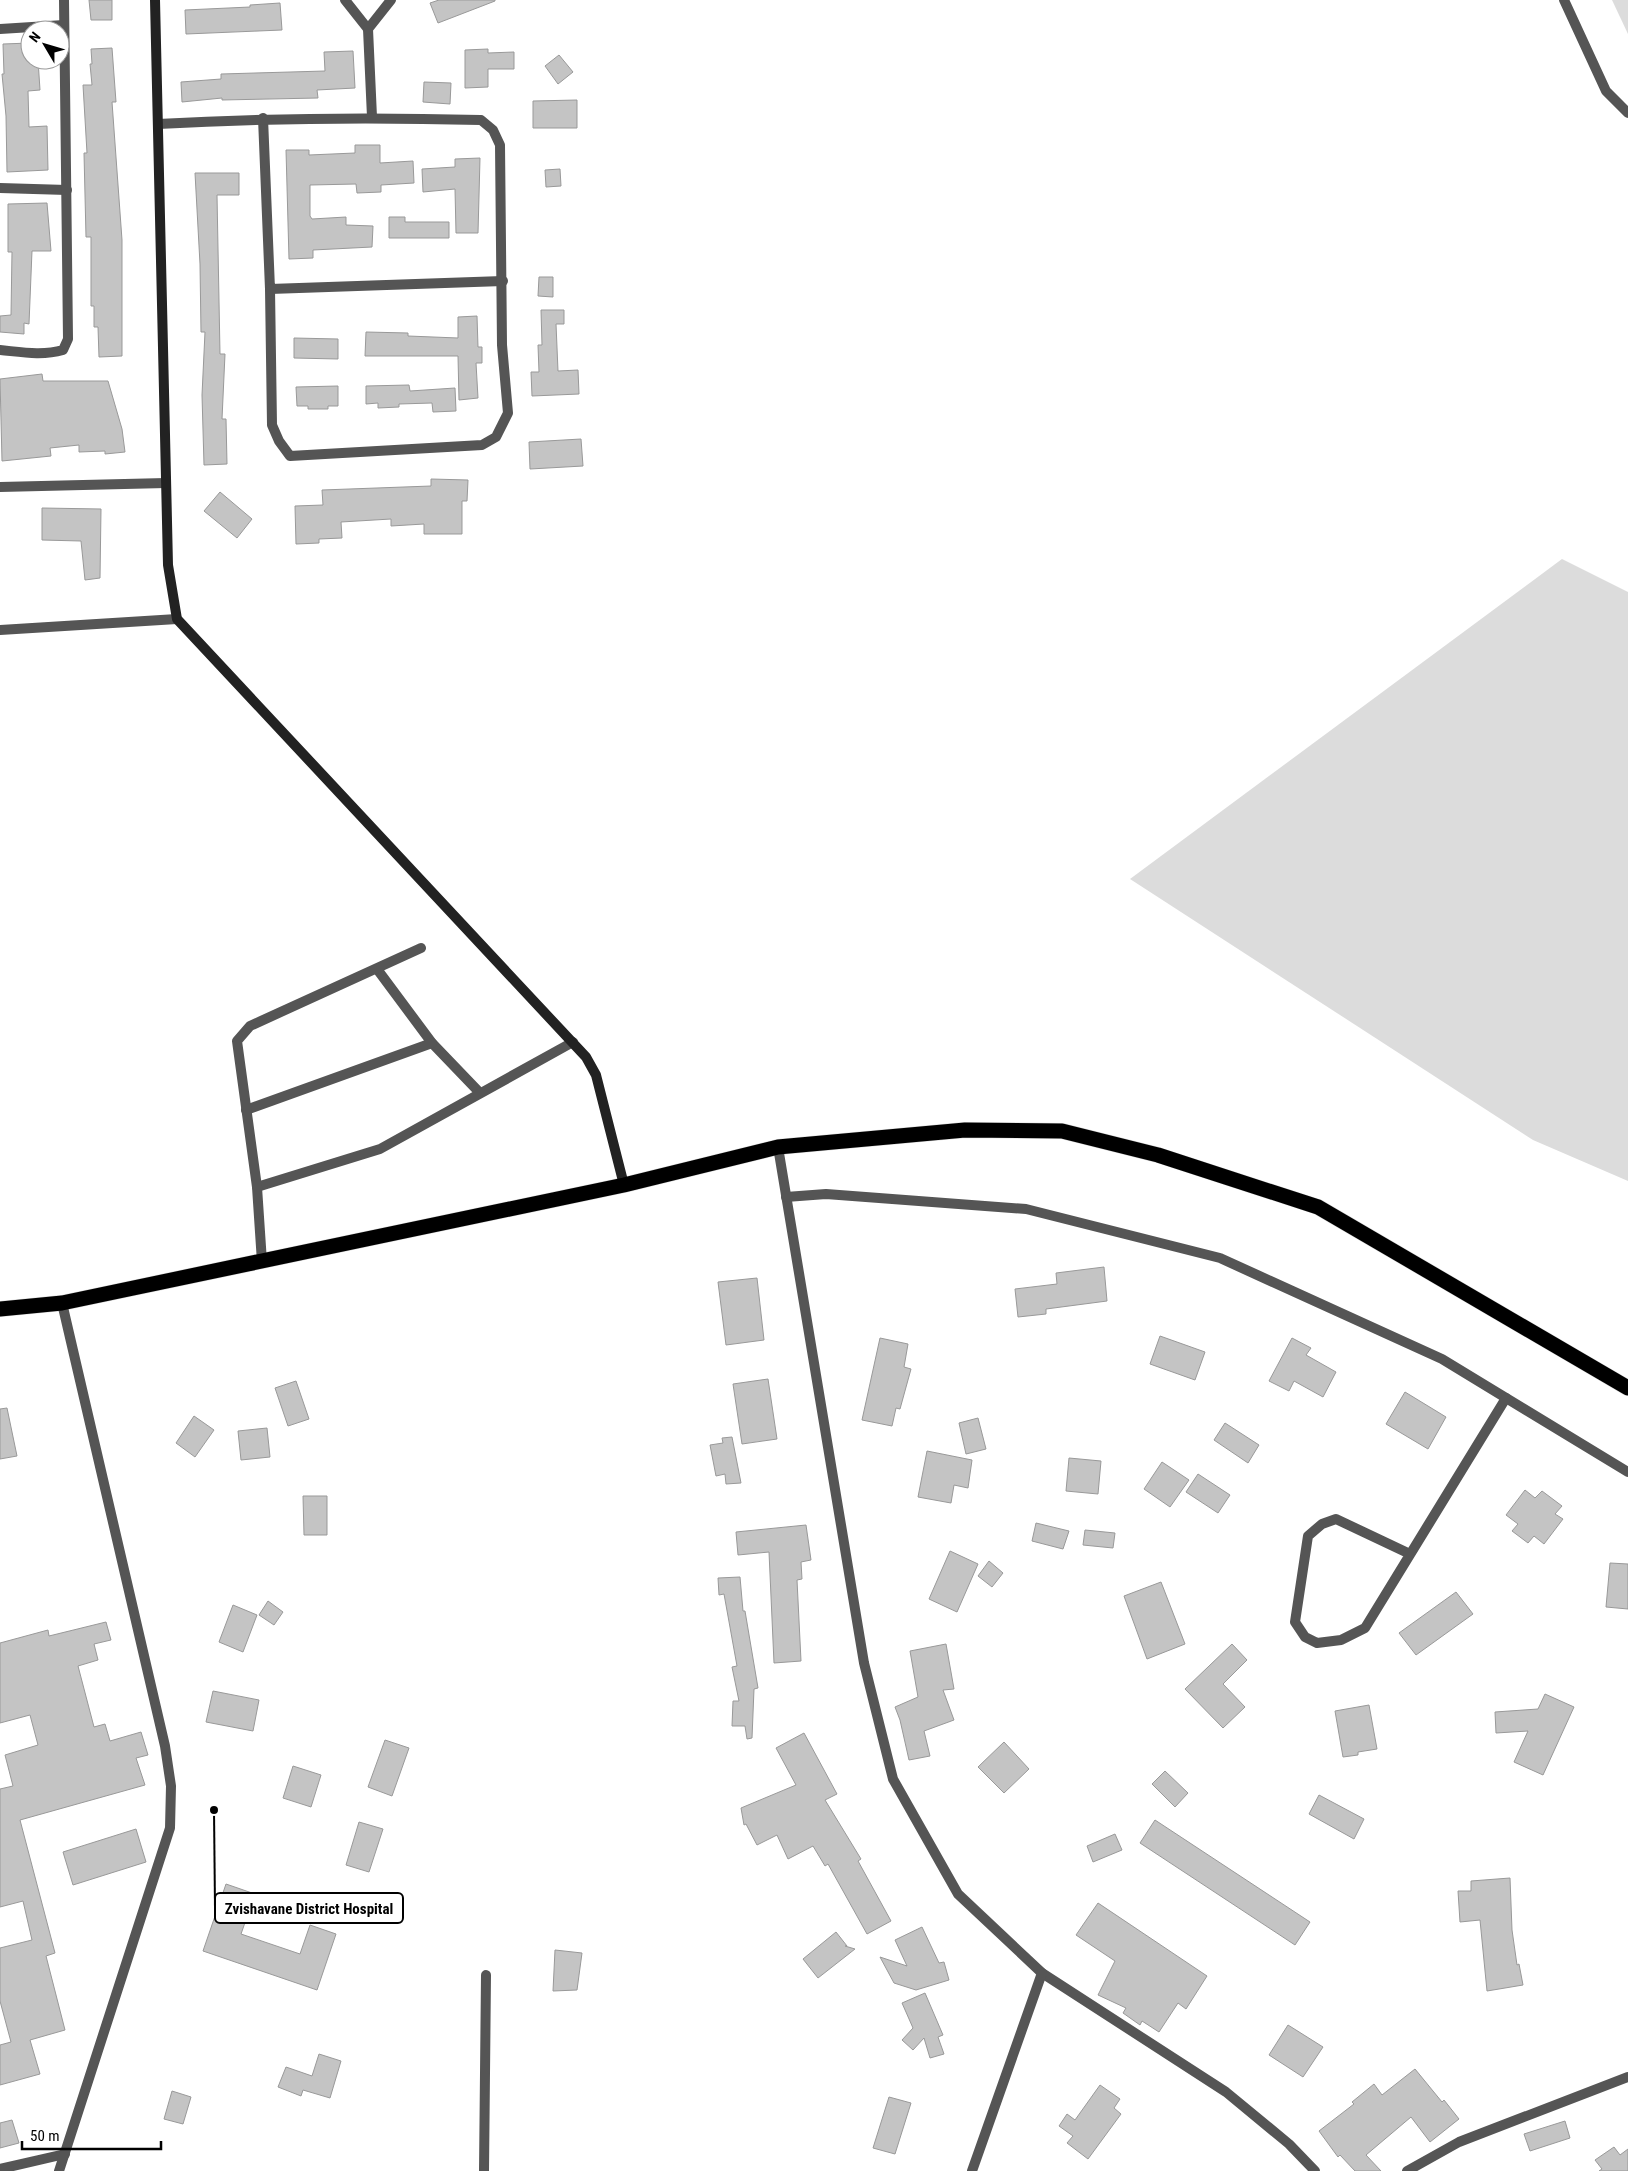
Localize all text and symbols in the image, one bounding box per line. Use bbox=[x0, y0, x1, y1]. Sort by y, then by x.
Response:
north arrow bbox=[20, 20, 70, 70]
text: N bbox=[26, 29, 44, 45]
callout: Zvishavane District Hospital bbox=[215, 1893, 403, 1923]
text: Zvishavane District Hospital bbox=[225, 1900, 393, 1918]
scale bar bbox=[22, 2118, 161, 2150]
text: 50 m bbox=[30, 2127, 60, 2145]

